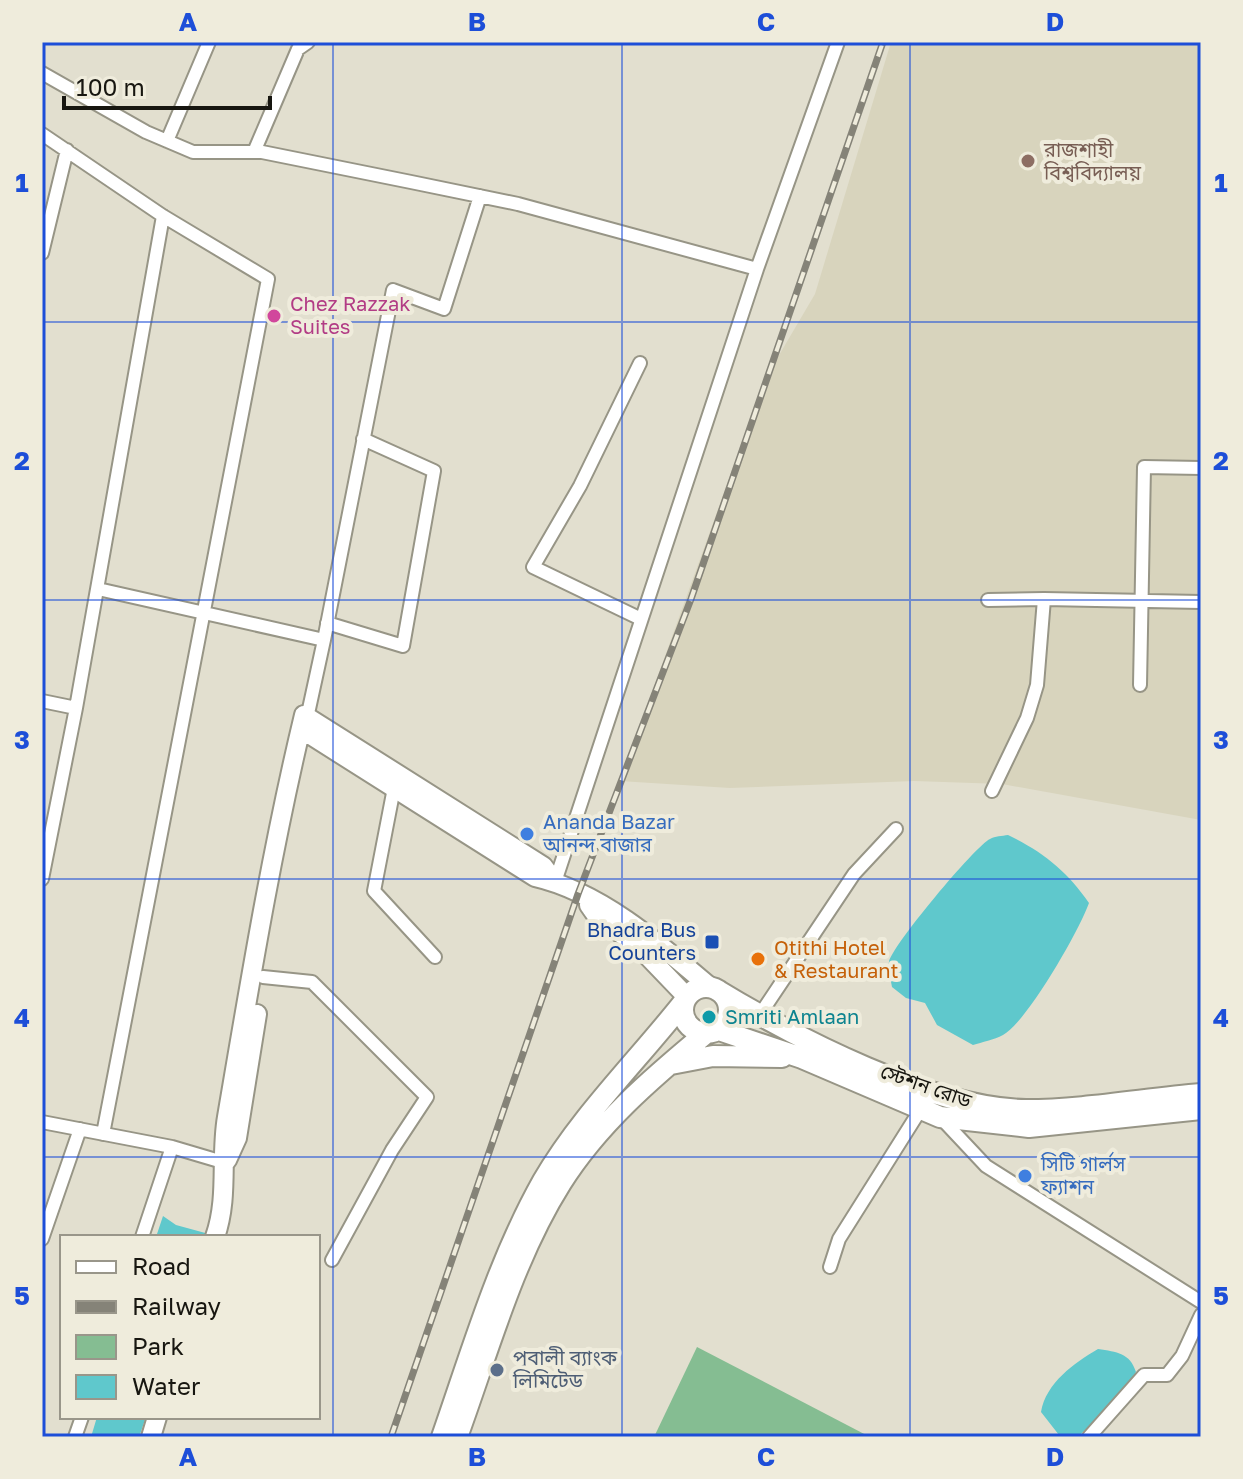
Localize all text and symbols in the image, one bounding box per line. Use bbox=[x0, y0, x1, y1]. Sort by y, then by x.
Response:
text: A bbox=[179, 6, 198, 37]
text: B bbox=[468, 6, 486, 37]
text: C bbox=[757, 6, 775, 37]
text: D bbox=[1046, 6, 1064, 37]
scale bar bbox=[64, 60, 270, 110]
text: 100 m bbox=[76, 72, 145, 101]
place label: রাজশাহী বিশ্ববিদ্যালয় bbox=[1043, 137, 1141, 184]
marker: রাজশাহী বিশ্ববিদ্যালয় bbox=[1019, 152, 1037, 170]
text: 1 bbox=[15, 167, 29, 198]
text: 1 bbox=[1214, 167, 1228, 198]
place label: Chez Razzak Suites bbox=[290, 291, 411, 338]
marker: Chez Razzak Suites bbox=[265, 307, 283, 325]
text: 2 bbox=[14, 445, 30, 476]
text: 2 bbox=[1213, 445, 1229, 476]
text: 3 bbox=[14, 724, 30, 755]
text: 3 bbox=[1213, 724, 1229, 755]
place label: Ananda Bazar আনন্দ বাজার bbox=[542, 809, 675, 856]
marker: Ananda Bazar আনন্দ বাজার bbox=[518, 825, 536, 843]
place label: Bhadra Bus Counters bbox=[587, 917, 696, 964]
marker: Bhadra Bus Counters bbox=[703, 933, 721, 951]
place label: Otithi Hotel & Restaurant bbox=[774, 935, 898, 982]
marker: Otithi Hotel & Restaurant bbox=[749, 950, 767, 968]
text: 4 bbox=[14, 1002, 30, 1033]
text: 4 bbox=[1213, 1002, 1229, 1033]
place label: Smriti Amlaan bbox=[725, 1004, 859, 1028]
marker: Smriti Amlaan bbox=[700, 1008, 718, 1026]
street label: স্টেশন রোড bbox=[878, 1058, 976, 1112]
place label: সিটি গার্লস ফ্যাশন bbox=[1040, 1151, 1126, 1198]
marker: সিটি গার্লস ফ্যাশন bbox=[1016, 1167, 1034, 1185]
legend bbox=[60, 1235, 320, 1419]
text: Road bbox=[132, 1251, 191, 1280]
text: 5 bbox=[14, 1280, 30, 1311]
text: 5 bbox=[1213, 1280, 1229, 1311]
text: Railway bbox=[132, 1291, 221, 1320]
text: Park bbox=[132, 1331, 184, 1360]
place label: পূবালী ব্যাংক লিমিটেড bbox=[512, 1345, 618, 1392]
marker: পূবালী ব্যাংক লিমিটেড bbox=[488, 1361, 506, 1379]
text: Water bbox=[132, 1371, 200, 1400]
text: A bbox=[179, 1441, 198, 1472]
text: B bbox=[468, 1441, 486, 1472]
text: C bbox=[757, 1441, 775, 1472]
text: D bbox=[1046, 1441, 1064, 1472]

